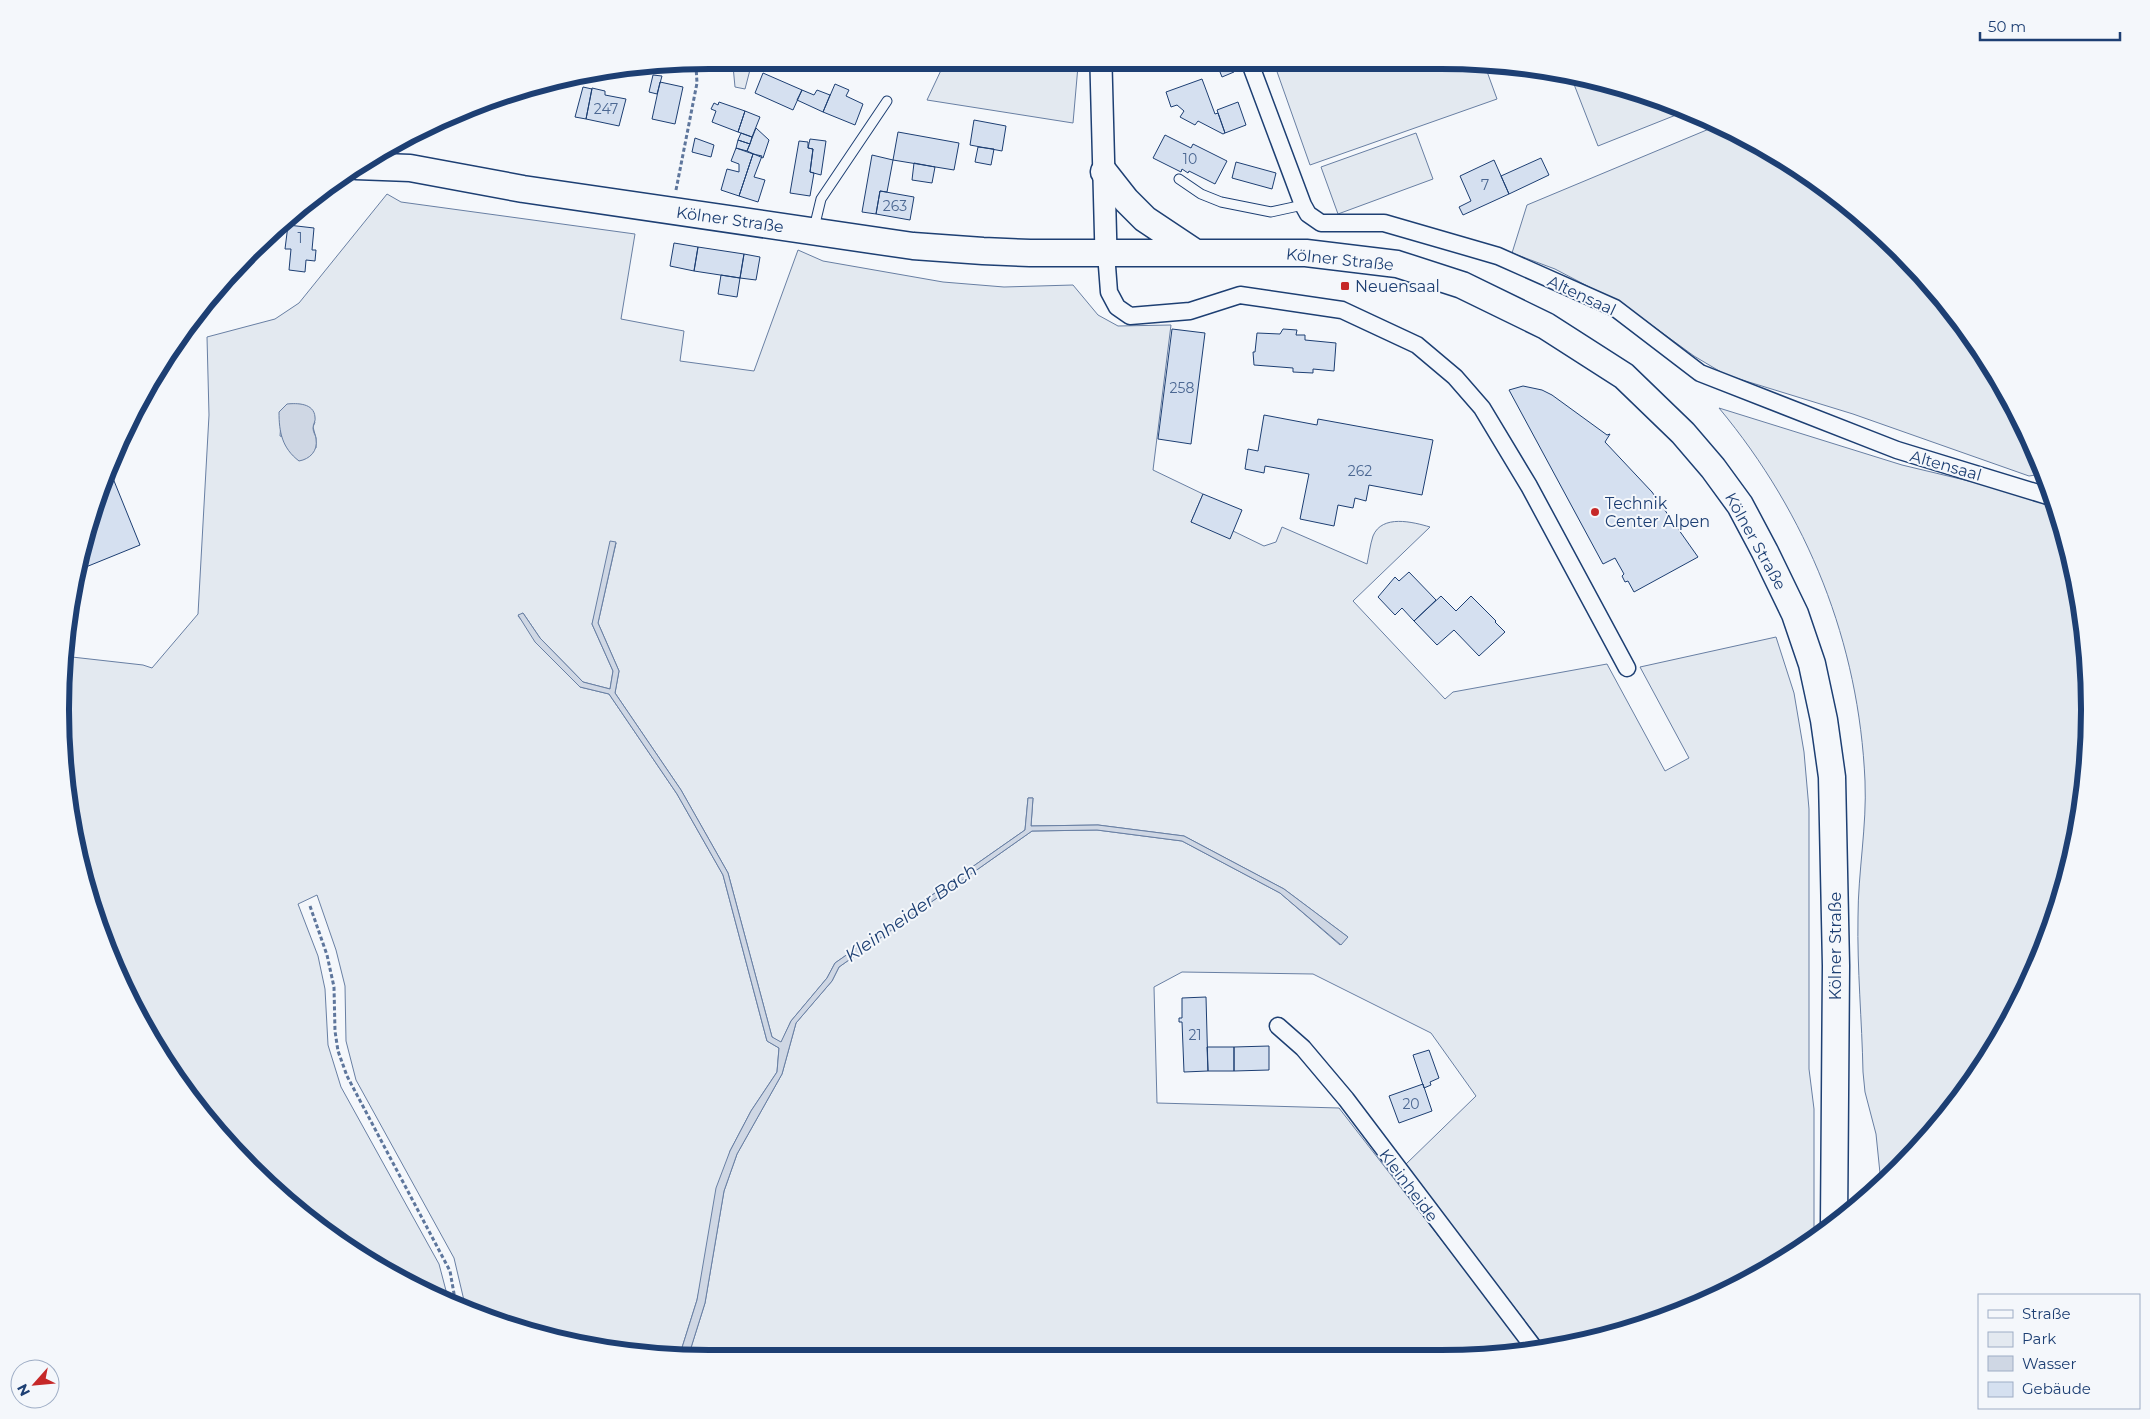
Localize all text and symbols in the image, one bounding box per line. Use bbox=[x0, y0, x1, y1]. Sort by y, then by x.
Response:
scale bar bbox=[1980, 10, 2120, 42]
text: 50 m bbox=[1988, 17, 2026, 36]
house number: 247 bbox=[594, 100, 618, 118]
house number: 10 bbox=[1183, 150, 1197, 168]
house number: 7 bbox=[1481, 176, 1489, 194]
house number: 263 bbox=[883, 197, 907, 215]
street label: Kölner Straße bbox=[675, 203, 785, 236]
house number: 1 bbox=[297, 229, 303, 247]
street label: Kölner Straße bbox=[1285, 244, 1395, 275]
street label: Altensaal bbox=[1545, 271, 1619, 320]
place label: Neuensaal bbox=[1355, 277, 1440, 296]
marker: Neuensaal bbox=[1339, 280, 1351, 292]
house number: 258 bbox=[1170, 379, 1194, 397]
street label: Altensaal bbox=[1908, 446, 1984, 485]
house number: 262 bbox=[1348, 462, 1372, 480]
street label: Kölner Straße bbox=[1721, 489, 1790, 593]
place label: Technik Center Alpen bbox=[1605, 494, 1710, 531]
marker: Technik Center Alpen bbox=[1589, 506, 1601, 518]
water label: Kleinheider Bach bbox=[841, 859, 981, 967]
street label: Kölner Straße bbox=[1826, 892, 1845, 1000]
house number: 21 bbox=[1188, 1026, 1202, 1044]
house number: 20 bbox=[1402, 1095, 1420, 1113]
street label: Kleinheide bbox=[1375, 1145, 1442, 1225]
legend bbox=[1978, 1294, 2140, 1409]
text: Straße bbox=[2022, 1304, 2071, 1323]
text: Park bbox=[2022, 1329, 2056, 1348]
text: Wasser bbox=[2022, 1354, 2076, 1373]
north arrow bbox=[10, 1359, 60, 1409]
text: Gebäude bbox=[2022, 1379, 2091, 1398]
text: N bbox=[13, 1381, 34, 1399]

